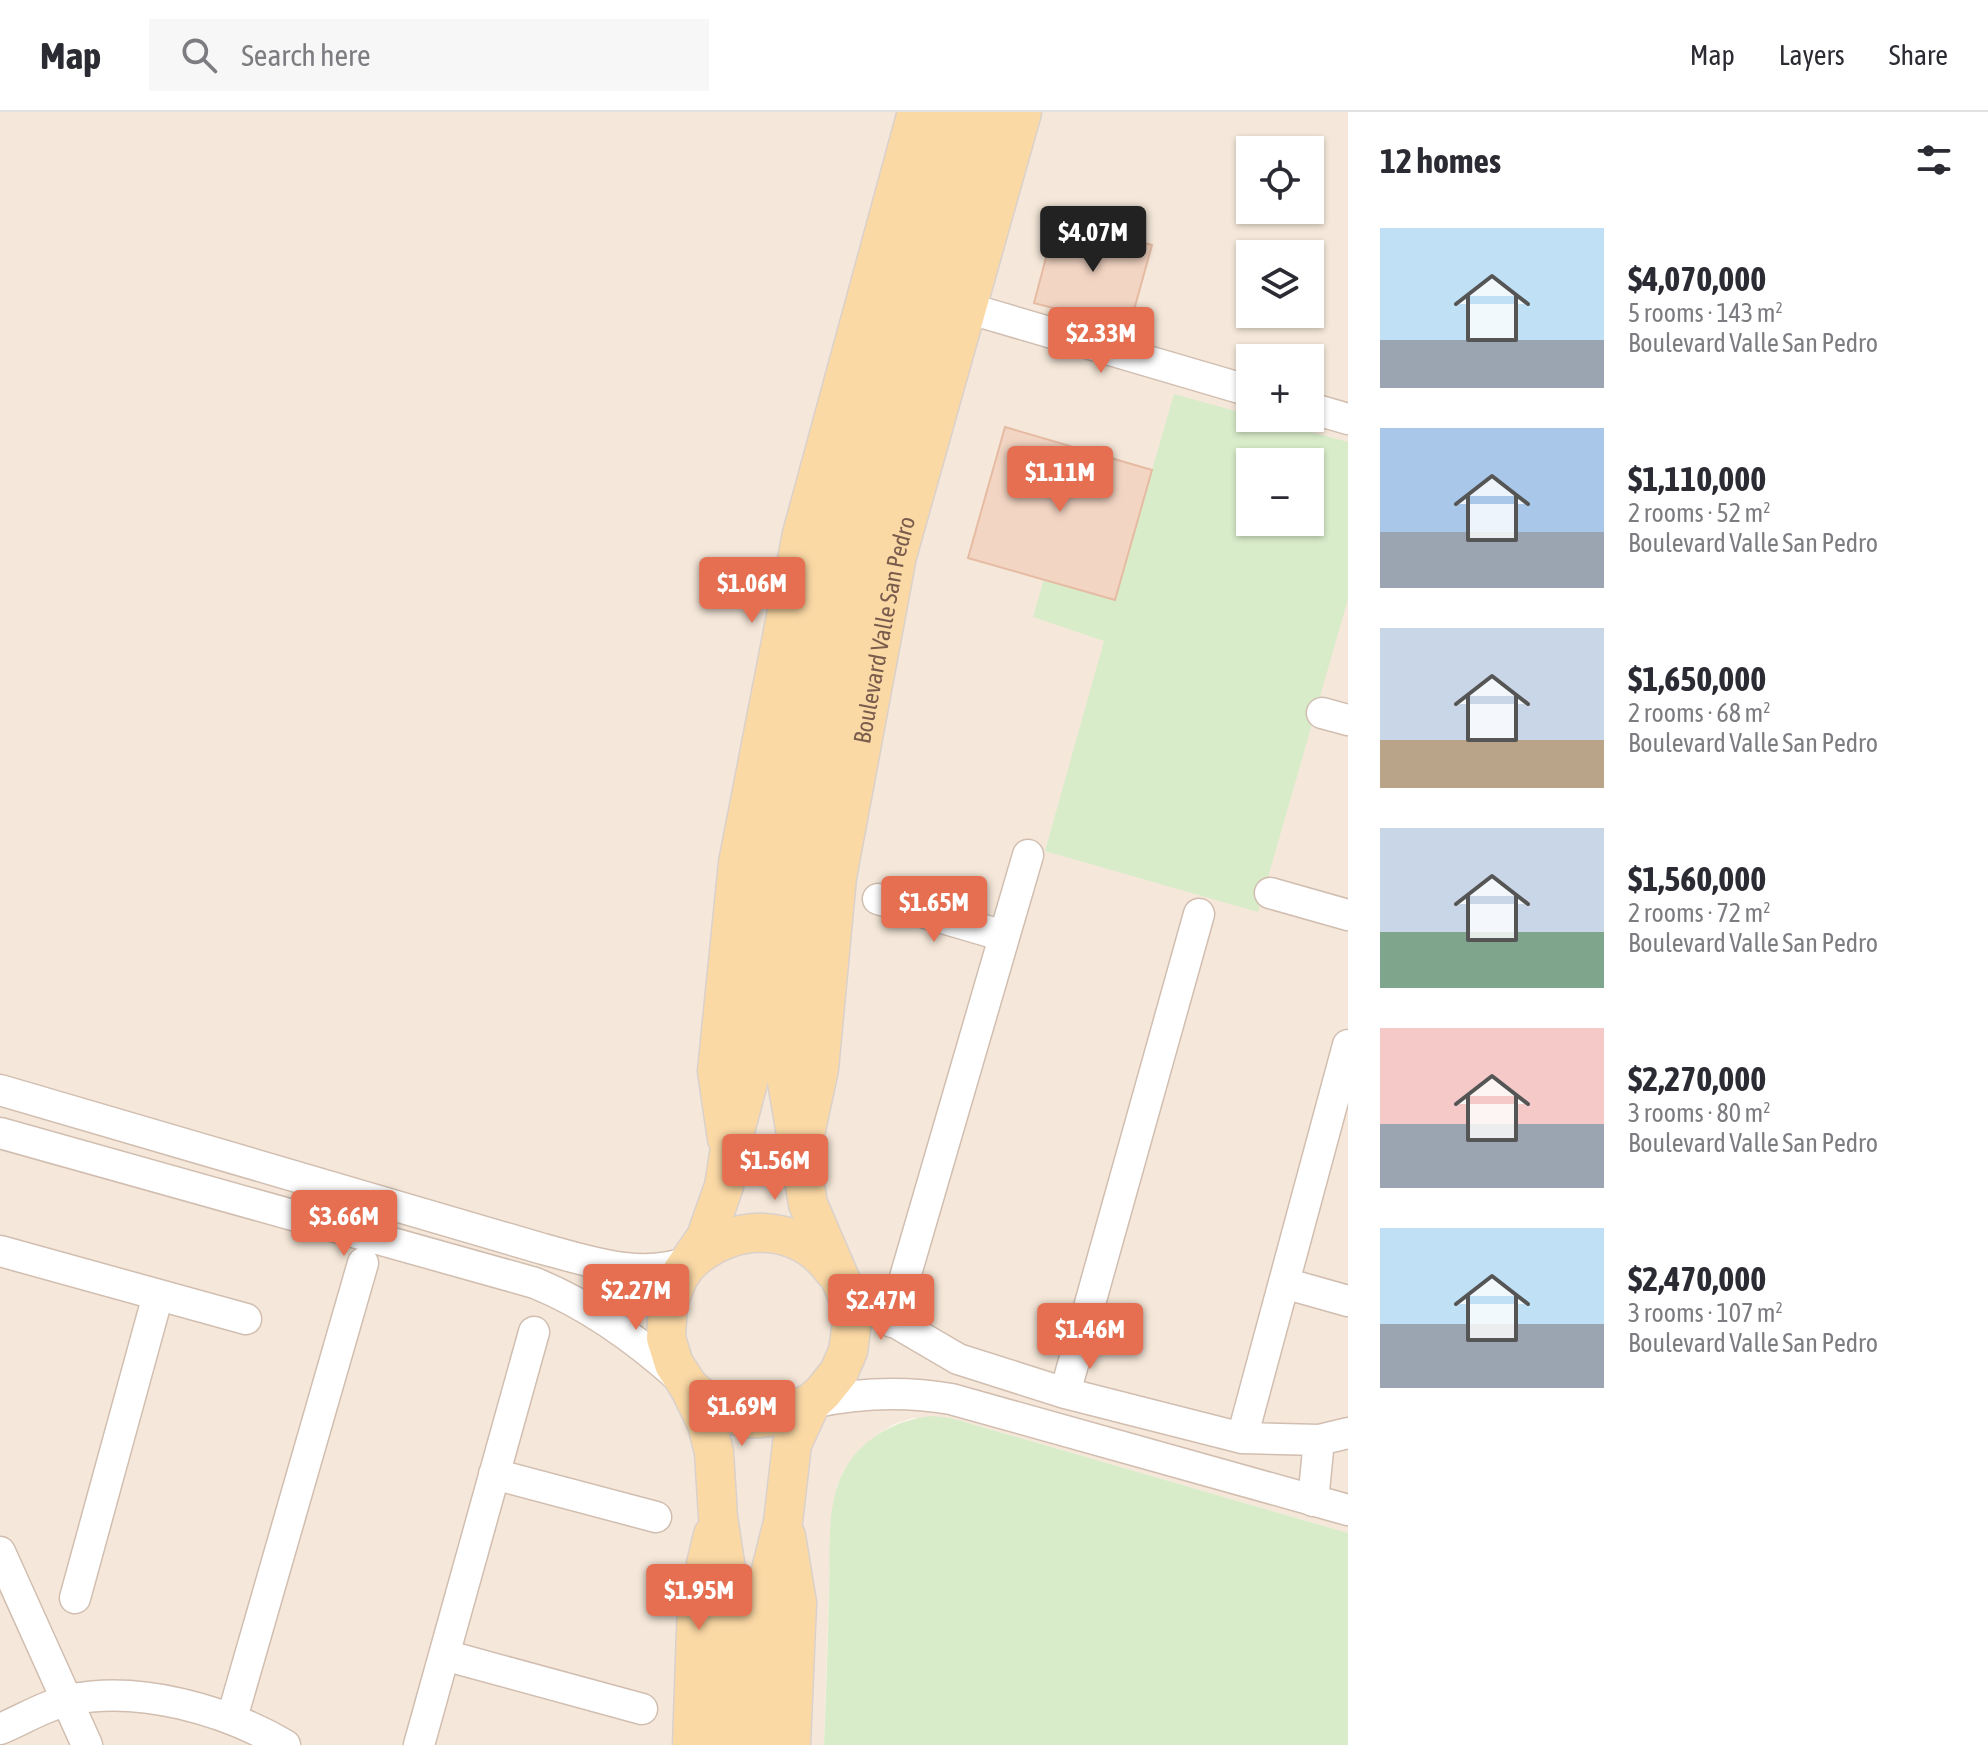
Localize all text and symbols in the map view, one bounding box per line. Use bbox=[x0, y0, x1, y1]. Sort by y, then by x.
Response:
search box bbox=[149, 19, 709, 91]
icon: search bbox=[177, 33, 221, 77]
text: Map bbox=[40, 34, 101, 77]
text: Search here bbox=[241, 38, 371, 72]
text: Map bbox=[1690, 39, 1735, 71]
text: Layers bbox=[1779, 39, 1845, 71]
text: Share bbox=[1889, 39, 1948, 71]
map controls bbox=[1236, 136, 1324, 536]
button: locate bbox=[1236, 136, 1324, 224]
icon: filters bbox=[1912, 138, 1956, 182]
text: 12 homes bbox=[1380, 141, 1501, 180]
pin: $4.07M bbox=[1028, 206, 1158, 274]
text: $4.07M bbox=[1058, 217, 1128, 247]
button: layers bbox=[1236, 240, 1324, 328]
text: $4,070,000 bbox=[1628, 259, 1766, 298]
icon: home bbox=[1444, 260, 1540, 356]
text: 5 rooms · 143 m² bbox=[1628, 298, 1783, 328]
pin: $2.33M bbox=[1036, 307, 1166, 375]
text: $2.33M bbox=[1066, 318, 1136, 348]
text: Boulevard Valle San Pedro bbox=[1628, 328, 1878, 358]
button: + bbox=[1236, 344, 1324, 432]
pin: $1.11M bbox=[995, 446, 1125, 514]
button: − bbox=[1236, 448, 1324, 536]
text: $1.11M bbox=[1025, 457, 1095, 487]
text: $1,110,000 bbox=[1628, 459, 1766, 498]
icon: home bbox=[1444, 460, 1540, 556]
text: 2 rooms · 52 m² bbox=[1628, 498, 1770, 528]
street label: Boulevard Valle San Pedro bbox=[848, 513, 920, 746]
text: Boulevard Valle San Pedro bbox=[1628, 528, 1878, 558]
pin: $1.06M bbox=[687, 557, 817, 625]
text: $1.06M bbox=[717, 568, 787, 598]
text: $1,650,000 bbox=[1628, 659, 1766, 698]
icon: home bbox=[1444, 660, 1540, 756]
text: 2 rooms · 68 m² bbox=[1628, 698, 1770, 728]
text: Boulevard Valle San Pedro bbox=[1628, 728, 1878, 758]
text: $1,560,000 bbox=[1628, 859, 1766, 898]
icon: home bbox=[1444, 860, 1540, 956]
pin: $1.65M bbox=[869, 876, 999, 944]
text: $1.65M bbox=[899, 887, 969, 917]
text: 2 rooms · 72 m² bbox=[1628, 898, 1770, 928]
text: Boulevard Valle San Pedro bbox=[1628, 928, 1878, 958]
text: $2,270,000 bbox=[1628, 1059, 1766, 1098]
icon: home bbox=[1444, 1060, 1540, 1156]
text: 3 rooms · 80 m² bbox=[1628, 1098, 1770, 1128]
text: Boulevard Valle San Pedro bbox=[1628, 1128, 1878, 1158]
pin: $1.56M bbox=[710, 1134, 840, 1202]
text: $1.56M bbox=[740, 1145, 810, 1175]
pin: $3.66M bbox=[279, 1190, 409, 1258]
text: $3.66M bbox=[309, 1201, 379, 1231]
text: $2,470,000 bbox=[1628, 1259, 1766, 1298]
icon: home bbox=[1444, 1260, 1540, 1356]
pin: $2.27M bbox=[571, 1264, 701, 1332]
pin: $2.47M bbox=[816, 1274, 946, 1342]
text: $2.27M bbox=[601, 1275, 671, 1305]
text: $2.47M bbox=[846, 1285, 916, 1315]
text: 3 rooms · 107 m² bbox=[1628, 1298, 1783, 1328]
pin: $1.46M bbox=[1025, 1303, 1155, 1371]
text: $1.46M bbox=[1055, 1314, 1125, 1344]
text: Boulevard Valle San Pedro bbox=[1628, 1328, 1878, 1358]
pin: $1.69M bbox=[677, 1380, 807, 1448]
text: $1.69M bbox=[707, 1391, 777, 1421]
pin: $1.95M bbox=[634, 1564, 764, 1632]
text: $1.95M bbox=[664, 1575, 734, 1605]

